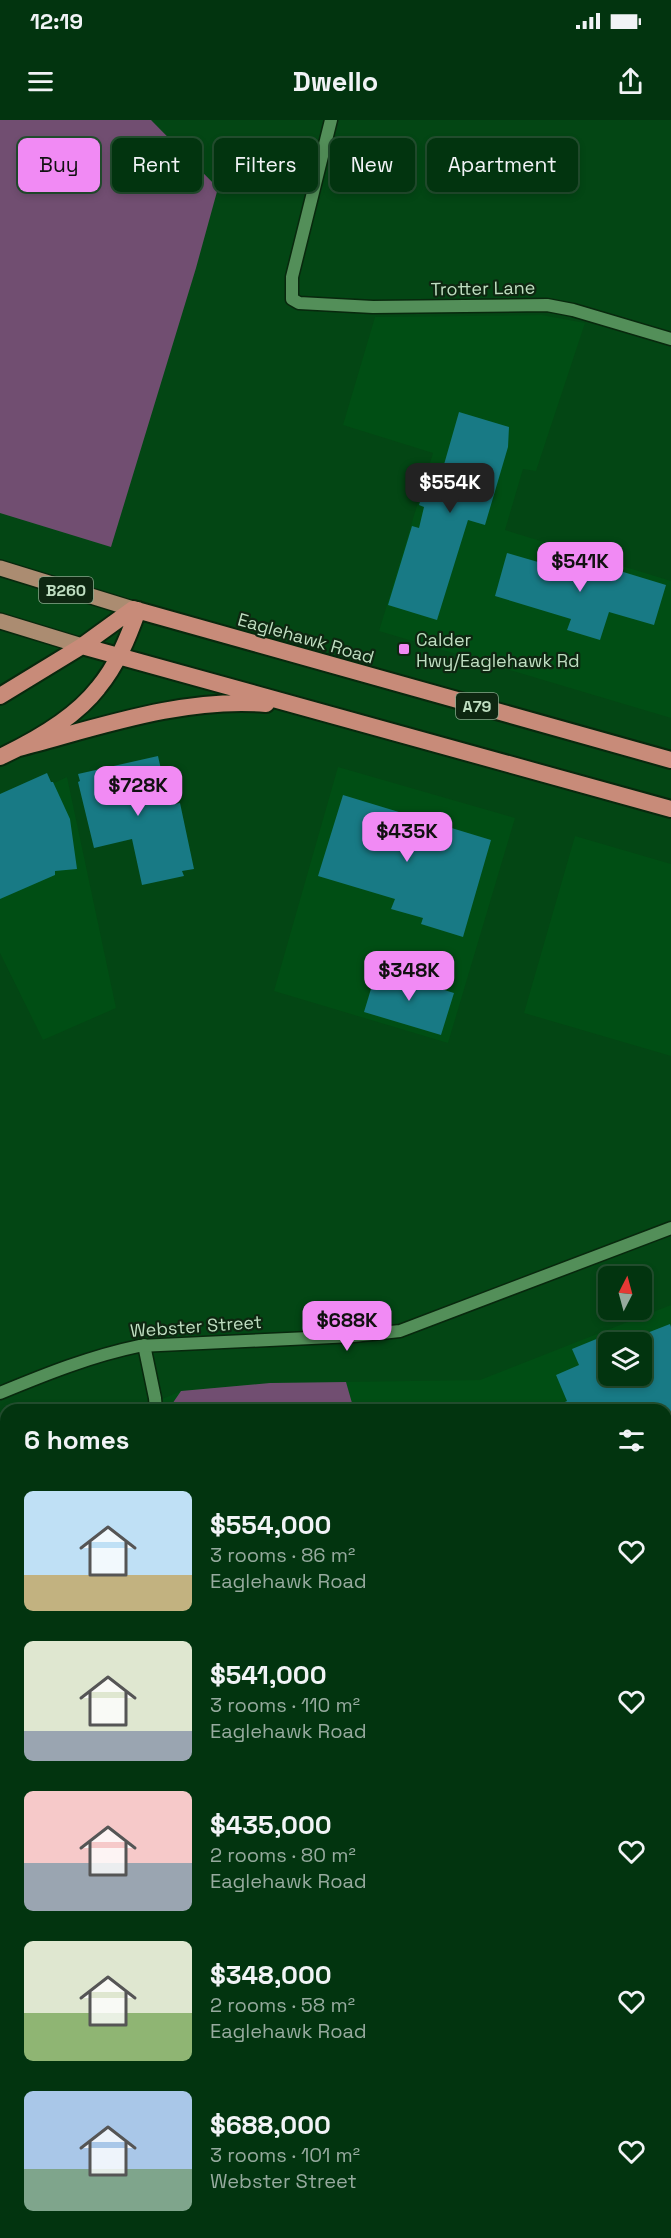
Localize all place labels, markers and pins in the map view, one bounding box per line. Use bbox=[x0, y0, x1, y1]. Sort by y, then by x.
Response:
pin: $554K bbox=[408, 463, 492, 514]
pin: $541K bbox=[538, 542, 622, 593]
place label: Calder Hwy/Eaglehawk Rd bbox=[416, 628, 580, 672]
marker: Calder Hwy/Eaglehawk Rd bbox=[397, 642, 411, 656]
pin: $728K bbox=[96, 766, 180, 817]
pin: $435K bbox=[365, 812, 449, 863]
pin: $348K bbox=[367, 951, 451, 1002]
pin: $688K bbox=[305, 1301, 389, 1352]

